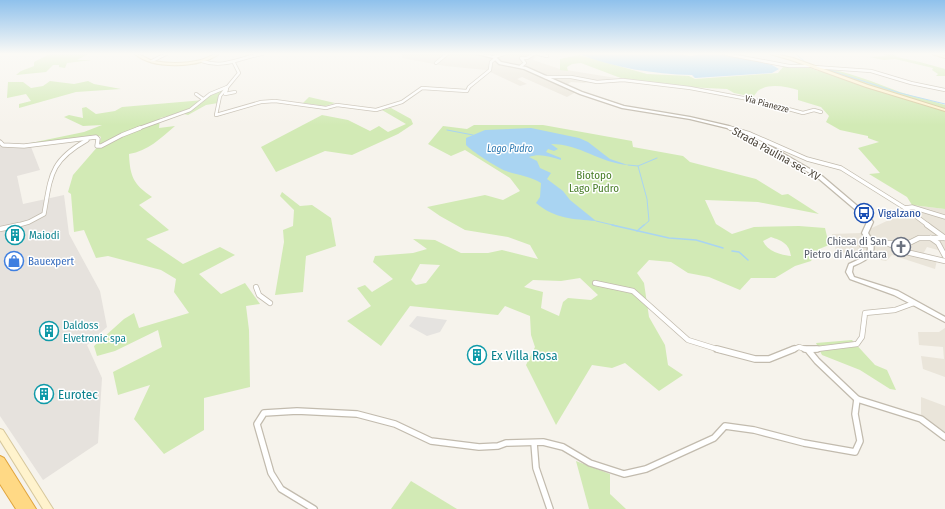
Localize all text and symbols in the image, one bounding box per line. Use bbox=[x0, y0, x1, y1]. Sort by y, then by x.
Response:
street label: Via Pianezze bbox=[744, 93, 791, 115]
street label: Strada Paulina sec. XV bbox=[730, 124, 823, 184]
water label: Lago Pudro bbox=[487, 143, 533, 155]
park label: Biotopo Lago Pudro bbox=[569, 169, 619, 195]
bus stop icon: Vigalzano bbox=[853, 202, 875, 224]
place label: Vigalzano bbox=[878, 207, 921, 220]
building icon: Maiodi bbox=[4, 224, 26, 246]
place label: Maiodi bbox=[29, 229, 60, 242]
place label: Chiesa di San Pietro di Alcántara bbox=[804, 235, 887, 261]
church icon: Chiesa di San Pietro di Alcántara bbox=[890, 236, 912, 258]
shop icon: Bauexpert bbox=[3, 250, 25, 272]
place label: Bauexpert bbox=[28, 255, 74, 268]
place label: Daldoss Elvetronic spa bbox=[63, 319, 126, 345]
building icon: Daldoss Elvetronic spa bbox=[38, 320, 60, 342]
building icon: Ex Villa Rosa bbox=[466, 344, 488, 366]
place label: Ex Villa Rosa bbox=[491, 348, 558, 363]
building icon: Eurotec bbox=[33, 383, 55, 405]
place label: Eurotec bbox=[58, 387, 98, 402]

